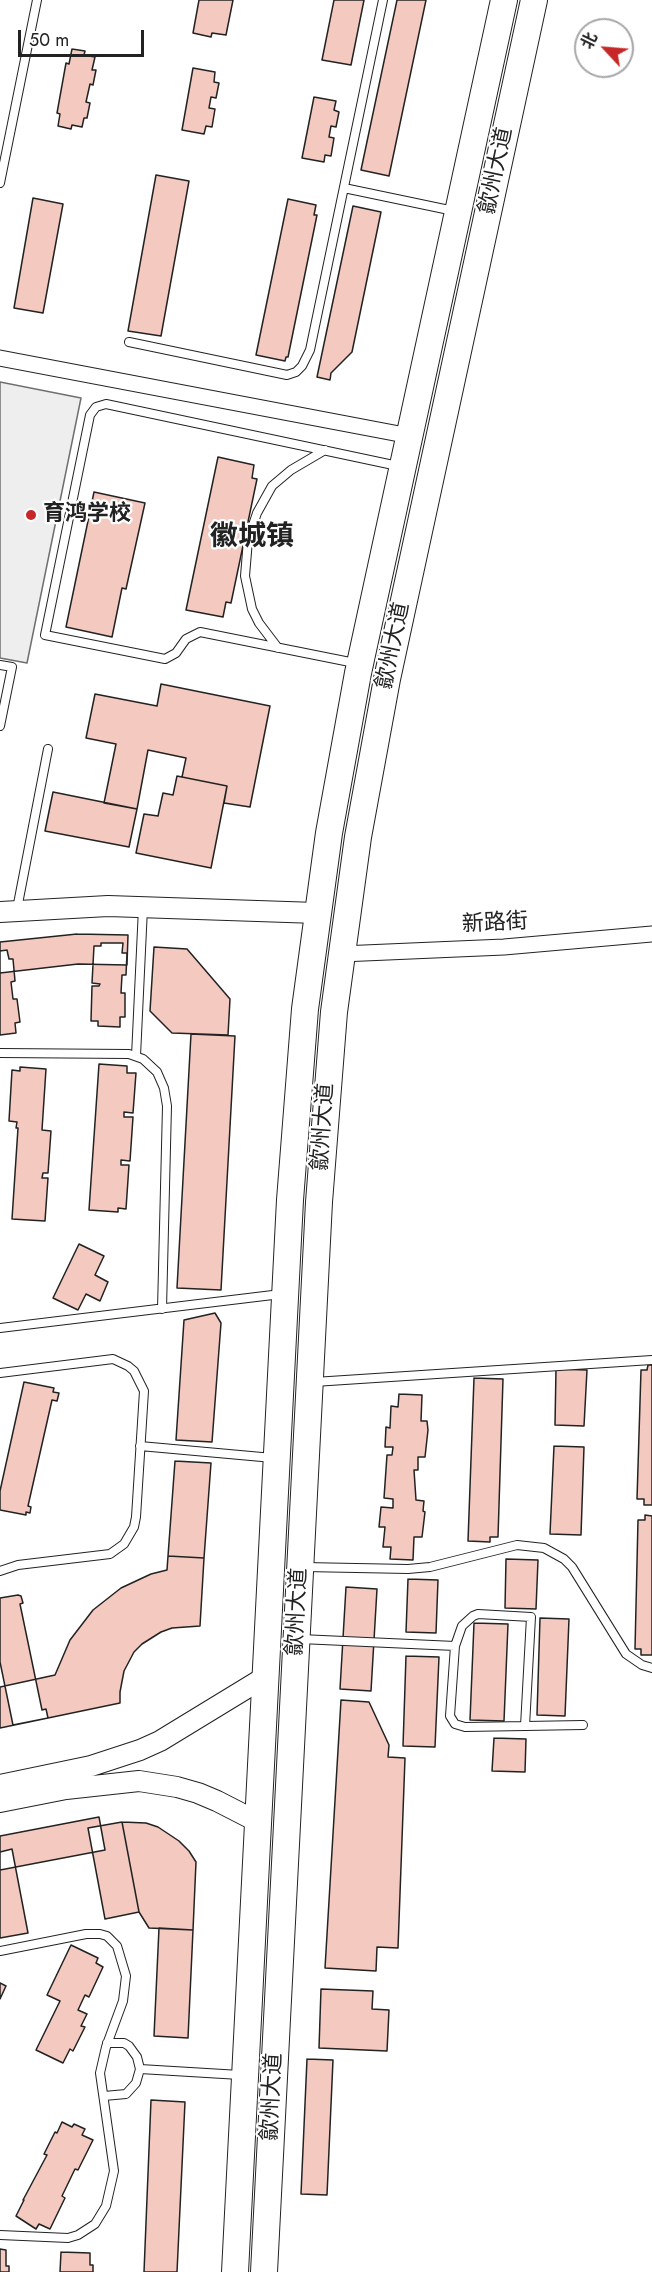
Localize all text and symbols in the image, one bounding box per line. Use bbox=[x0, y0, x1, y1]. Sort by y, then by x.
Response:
scale bar bbox=[21, 18, 147, 56]
north arrow bbox=[574, 18, 634, 78]
text: 50 m bbox=[29, 27, 69, 53]
text: 北 bbox=[575, 29, 603, 53]
street label: 歙州大道 bbox=[475, 125, 519, 217]
place label: 育鸿学校 bbox=[43, 502, 131, 528]
marker: 育鸿学校 bbox=[24, 508, 38, 522]
district label: 徽城镇 bbox=[210, 521, 294, 555]
street label: 歙州大道 bbox=[372, 600, 416, 692]
street label: 新路街 bbox=[461, 909, 529, 939]
street label: 歙州大道 bbox=[308, 1082, 340, 1172]
street label: 歙州大道 bbox=[283, 1567, 313, 1657]
street label: 歙州大道 bbox=[258, 2052, 288, 2142]

